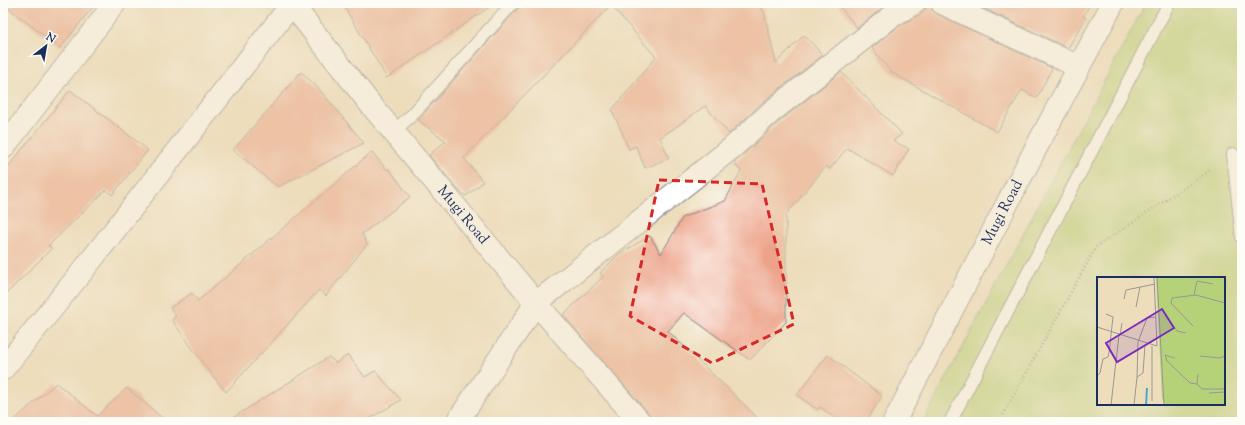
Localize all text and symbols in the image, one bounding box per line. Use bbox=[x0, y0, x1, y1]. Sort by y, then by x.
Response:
north arrow bbox=[26, 26, 66, 66]
text: N bbox=[42, 29, 59, 48]
street label: Mugi Road bbox=[977, 176, 1028, 249]
street label: Mugi Road bbox=[432, 181, 494, 249]
inset map bbox=[1097, 277, 1225, 405]

